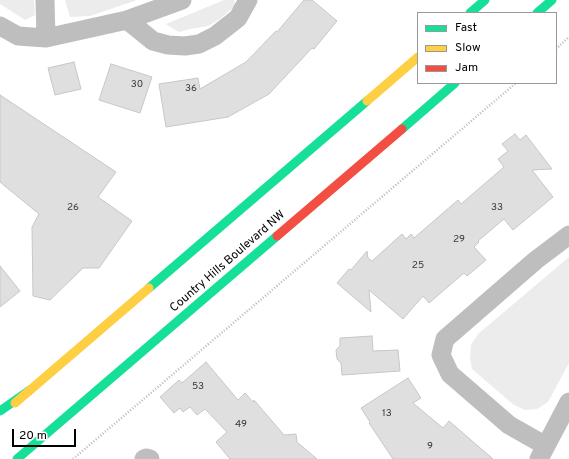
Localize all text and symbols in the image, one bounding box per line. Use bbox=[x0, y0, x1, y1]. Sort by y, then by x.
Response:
legend bbox=[417, 12, 557, 84]
text: Fast bbox=[455, 20, 477, 36]
text: Slow bbox=[455, 40, 481, 56]
text: Jam bbox=[455, 60, 478, 76]
house number: 30 bbox=[131, 79, 143, 91]
house number: 36 bbox=[185, 83, 197, 95]
house number: 26 bbox=[67, 202, 79, 214]
house number: 33 bbox=[491, 202, 503, 214]
street label: Country Hills Boulevard NW bbox=[168, 208, 288, 316]
house number: 29 bbox=[453, 234, 465, 246]
house number: 25 bbox=[412, 260, 424, 272]
house number: 53 bbox=[192, 381, 204, 393]
house number: 13 bbox=[382, 408, 392, 420]
house number: 49 bbox=[235, 419, 247, 431]
scale bar bbox=[14, 421, 78, 447]
text: 20 m bbox=[19, 428, 47, 444]
house number: 9 bbox=[427, 441, 433, 453]

